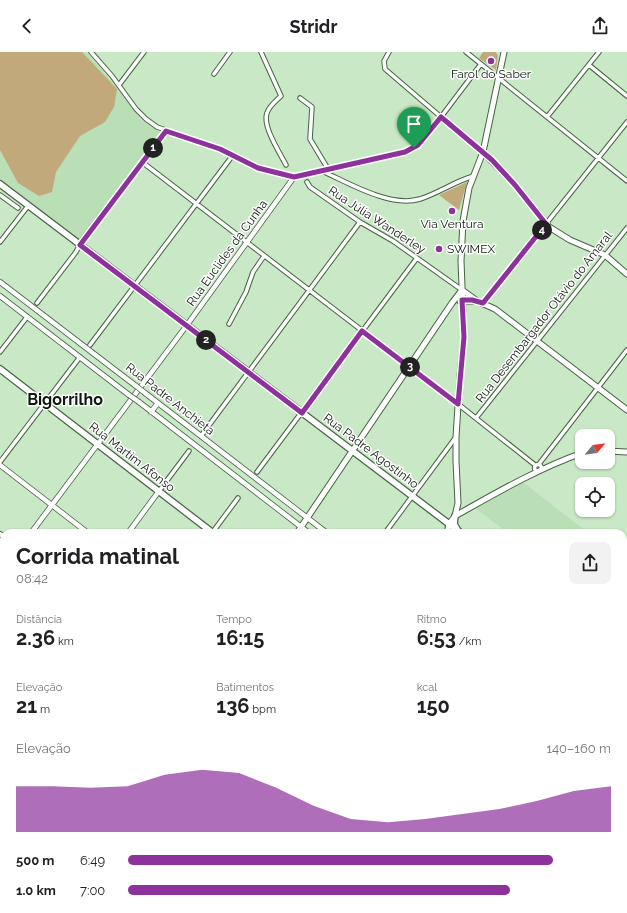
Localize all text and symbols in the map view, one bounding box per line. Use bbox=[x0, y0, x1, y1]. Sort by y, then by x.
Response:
icon: back bbox=[16, 15, 38, 37]
icon: share bbox=[589, 15, 611, 37]
text: Stridr bbox=[290, 16, 337, 37]
marker: Farol do Saber bbox=[486, 56, 496, 66]
place label: Farol do Saber bbox=[451, 67, 532, 81]
pin bbox=[397, 107, 431, 148]
icon: arrive bbox=[403, 113, 425, 135]
pin: 1 bbox=[143, 138, 163, 158]
text: 1 bbox=[150, 141, 156, 154]
street label: Rua Júlia Wanderley bbox=[326, 183, 429, 257]
street label: Rua Euclides da Cunha bbox=[184, 197, 270, 309]
marker: Via Ventura bbox=[447, 206, 457, 216]
place label: Via Ventura bbox=[420, 217, 484, 231]
pin: 4 bbox=[532, 220, 552, 240]
text: 4 bbox=[539, 223, 545, 236]
street label: Rua Desembargador Otávio do Amaral bbox=[473, 228, 616, 405]
place label: SWIMEX bbox=[447, 242, 495, 256]
marker: SWIMEX bbox=[434, 244, 444, 254]
pin: 2 bbox=[196, 330, 216, 350]
text: 2 bbox=[203, 333, 209, 346]
pin: 3 bbox=[400, 357, 420, 377]
street label: Rua Padre Anchieta bbox=[123, 360, 217, 438]
text: 3 bbox=[407, 360, 413, 373]
district label: Bigorrilho bbox=[27, 390, 103, 409]
street label: Rua Padre Agostinho bbox=[321, 411, 421, 491]
street label: Rua Martim Afonso bbox=[86, 419, 178, 495]
north arrow bbox=[575, 429, 615, 469]
map controls bbox=[575, 429, 615, 517]
button: locate bbox=[575, 477, 615, 517]
button: share bbox=[569, 542, 611, 584]
text: Corrida matinal bbox=[16, 543, 179, 569]
text: 08:42 bbox=[16, 571, 48, 586]
text: Distância bbox=[16, 613, 62, 626]
text: Tempo bbox=[216, 613, 252, 626]
text: Ritmo bbox=[417, 613, 447, 626]
text: 2.36 bbox=[16, 626, 55, 650]
text: 16:15 bbox=[216, 626, 264, 650]
text: 6:53 bbox=[417, 626, 456, 650]
text: km bbox=[55, 635, 74, 648]
text: /km bbox=[456, 635, 481, 648]
text: Elevação bbox=[16, 681, 62, 694]
text: Batimentos bbox=[216, 681, 274, 694]
text: kcal bbox=[417, 681, 437, 694]
text: 21 bbox=[16, 694, 37, 718]
text: 136 bbox=[216, 694, 250, 718]
text: 150 bbox=[417, 694, 450, 718]
text: m bbox=[37, 703, 50, 716]
text: bpm bbox=[250, 703, 276, 716]
text: Elevação bbox=[16, 741, 71, 756]
text: 140–160 m bbox=[546, 741, 611, 756]
text: 500 m bbox=[16, 853, 54, 868]
text: 6:49 bbox=[80, 853, 105, 868]
text: 1.0 km bbox=[16, 883, 56, 898]
text: 7:00 bbox=[80, 883, 105, 898]

